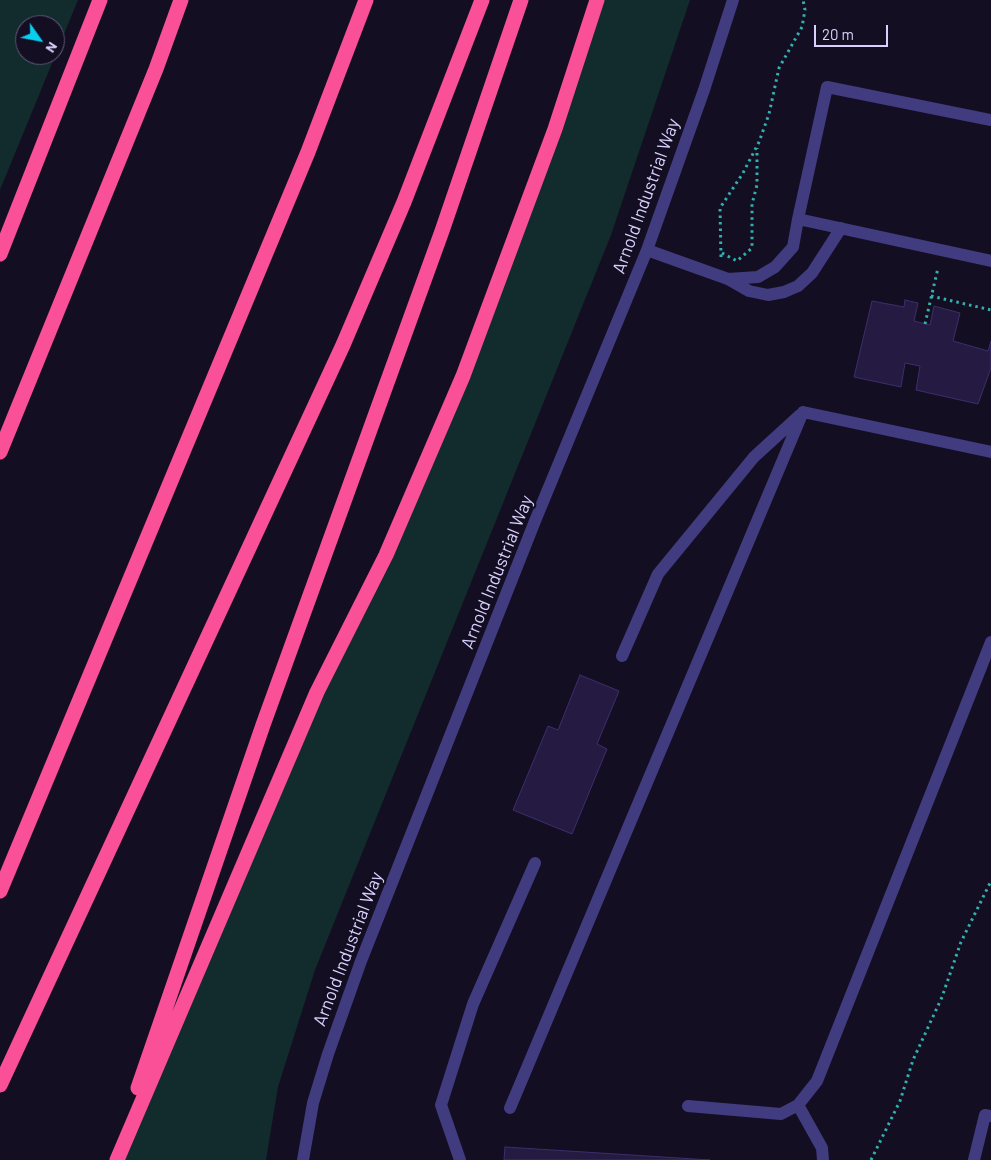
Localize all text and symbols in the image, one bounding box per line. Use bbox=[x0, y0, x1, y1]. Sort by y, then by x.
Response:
north arrow bbox=[15, 15, 65, 65]
scale bar bbox=[816, 15, 890, 47]
text: 20 m bbox=[822, 25, 854, 43]
text: N bbox=[42, 39, 62, 56]
street label: Arnold Industrial Way bbox=[608, 115, 684, 277]
street label: Arnold Industrial Way bbox=[456, 492, 538, 652]
street label: Arnold Industrial Way bbox=[309, 869, 387, 1029]

